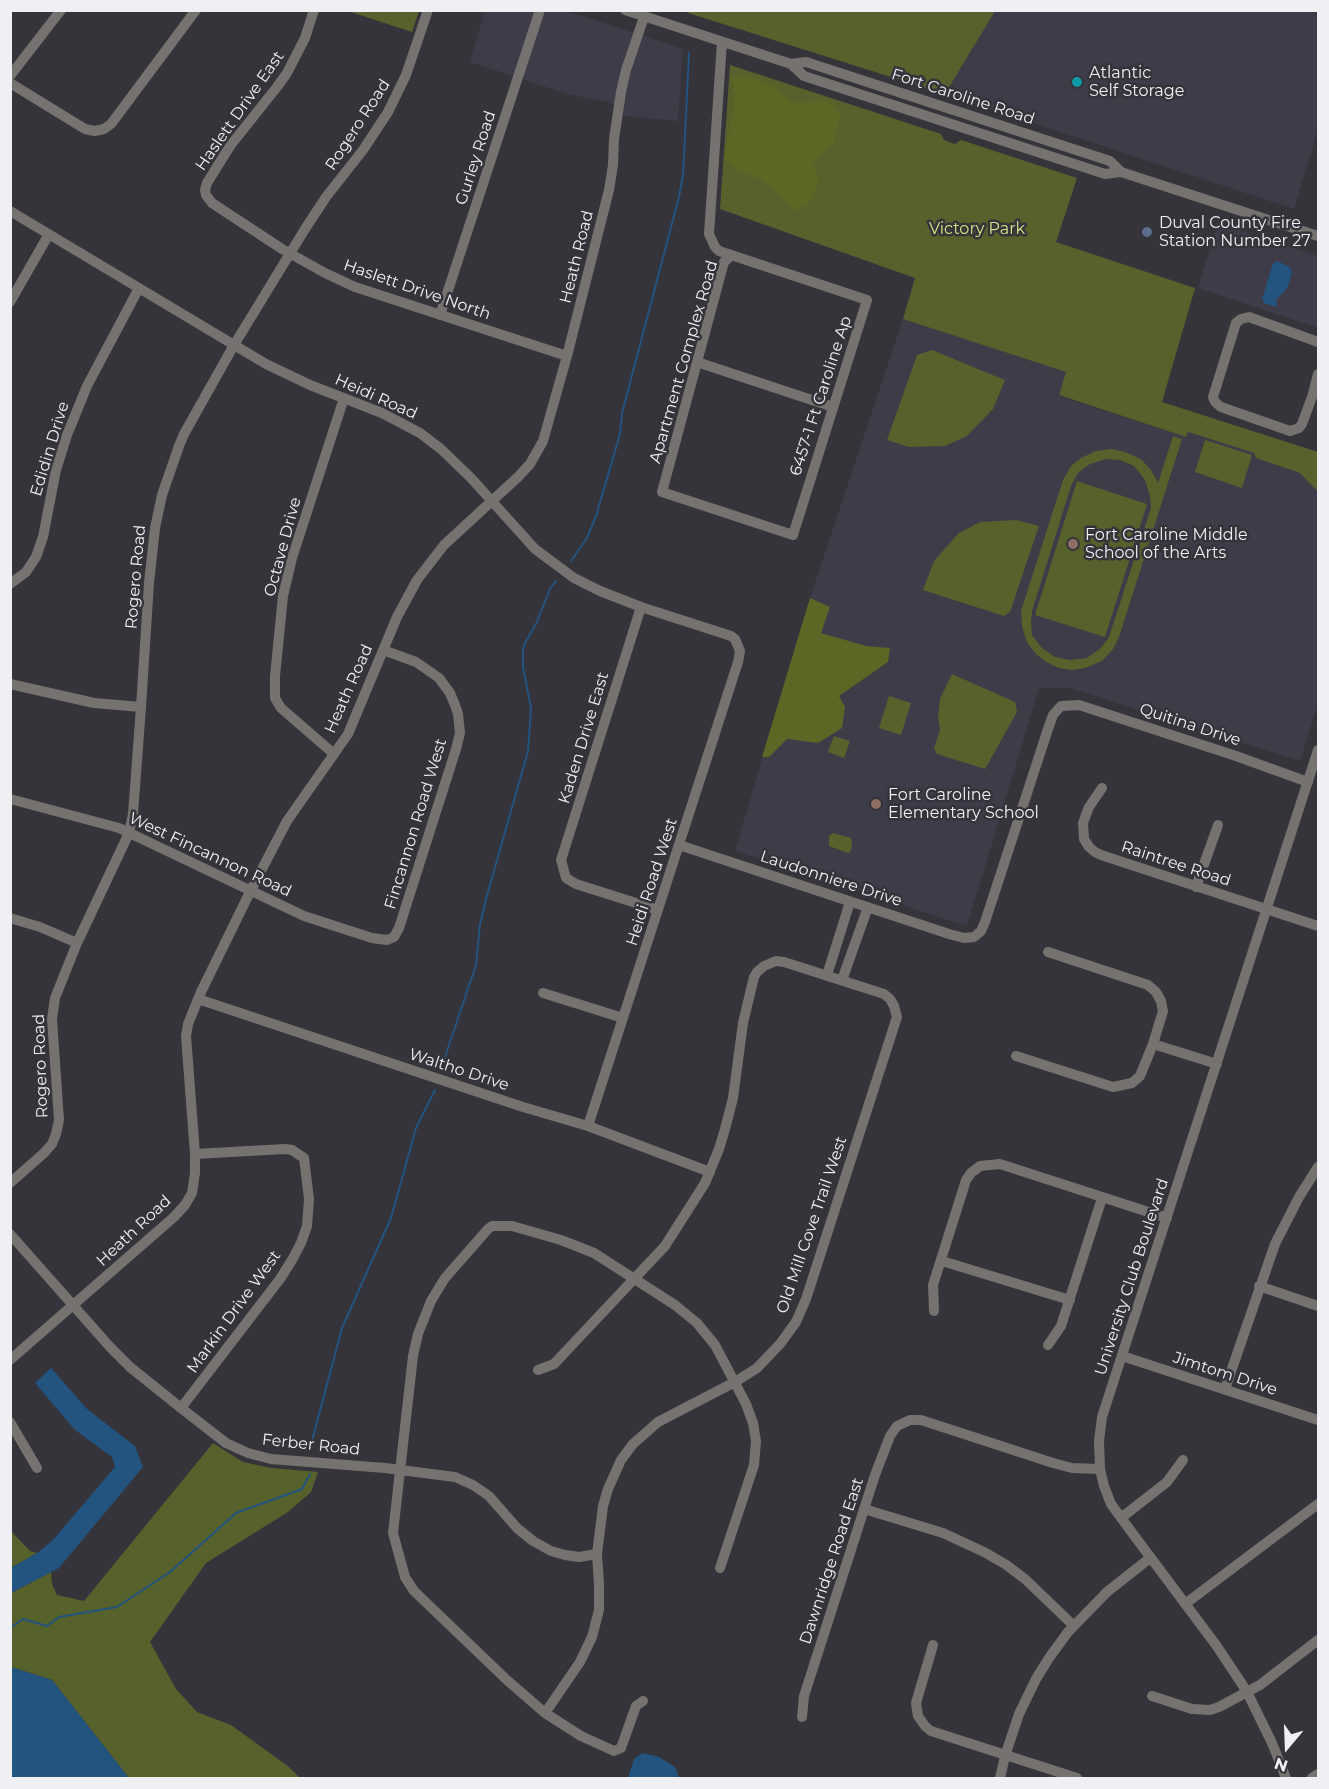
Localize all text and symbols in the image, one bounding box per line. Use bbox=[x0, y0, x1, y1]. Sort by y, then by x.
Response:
street label: Haslett Drive East bbox=[192, 47, 288, 175]
place label: Atlantic Self Storage bbox=[1089, 63, 1184, 101]
street label: Fort Caroline Road bbox=[889, 65, 1037, 129]
marker: Atlantic Self Storage bbox=[1070, 75, 1084, 89]
street label: Rogero Road bbox=[321, 76, 395, 174]
street label: Gurley Road bbox=[452, 108, 500, 208]
street label: Heath Road bbox=[556, 208, 598, 306]
place label: Duval County Fire Station Number 27 bbox=[1159, 213, 1311, 251]
park label: Victory Park bbox=[929, 219, 1025, 239]
marker: Duval County Fire Station Number 27 bbox=[1140, 225, 1154, 239]
street label: Haslett Drive North bbox=[341, 256, 493, 324]
street label: Apartment Complex Road bbox=[646, 258, 722, 466]
street label: 6457-1 Ft Caroline Ap bbox=[786, 314, 856, 478]
street label: Heidi Road bbox=[332, 370, 420, 424]
street label: Edidin Drive bbox=[27, 399, 73, 499]
street label: Octave Drive bbox=[261, 495, 305, 599]
street label: Rogero Road bbox=[122, 524, 150, 630]
place label: Fort Caroline Middle School of the Arts bbox=[1085, 525, 1248, 563]
marker: Fort Caroline Middle School of the Arts bbox=[1066, 537, 1080, 551]
street label: Heath Road bbox=[321, 642, 377, 736]
street label: Kaden Drive East bbox=[555, 670, 613, 806]
street label: Quitina Drive bbox=[1137, 700, 1243, 750]
street label: Fincannon Road West bbox=[381, 736, 451, 912]
place label: Fort Caroline Elementary School bbox=[888, 785, 1039, 823]
marker: Fort Caroline Elementary School bbox=[869, 797, 883, 811]
street label: West Fincannon Road bbox=[126, 809, 294, 901]
street label: Heidi Road West bbox=[622, 816, 682, 948]
street label: Raintree Road bbox=[1119, 837, 1233, 891]
street label: Laudonniere Drive bbox=[758, 847, 904, 911]
street label: Rogero Road bbox=[30, 1013, 52, 1119]
street label: Waltho Drive bbox=[407, 1045, 511, 1095]
street label: Old Mill Cove Trail West bbox=[773, 1134, 851, 1316]
street label: University Club Boulevard bbox=[1091, 1176, 1173, 1378]
street label: Heath Road bbox=[93, 1192, 175, 1270]
street label: Markin Drive West bbox=[183, 1247, 285, 1377]
street label: Jimtom Drive bbox=[1170, 1348, 1280, 1400]
street label: Ferber Road bbox=[261, 1430, 361, 1460]
street label: Dawnridge Road East bbox=[796, 1475, 868, 1647]
north arrow bbox=[1257, 1717, 1317, 1777]
text: N bbox=[1272, 1753, 1290, 1776]

